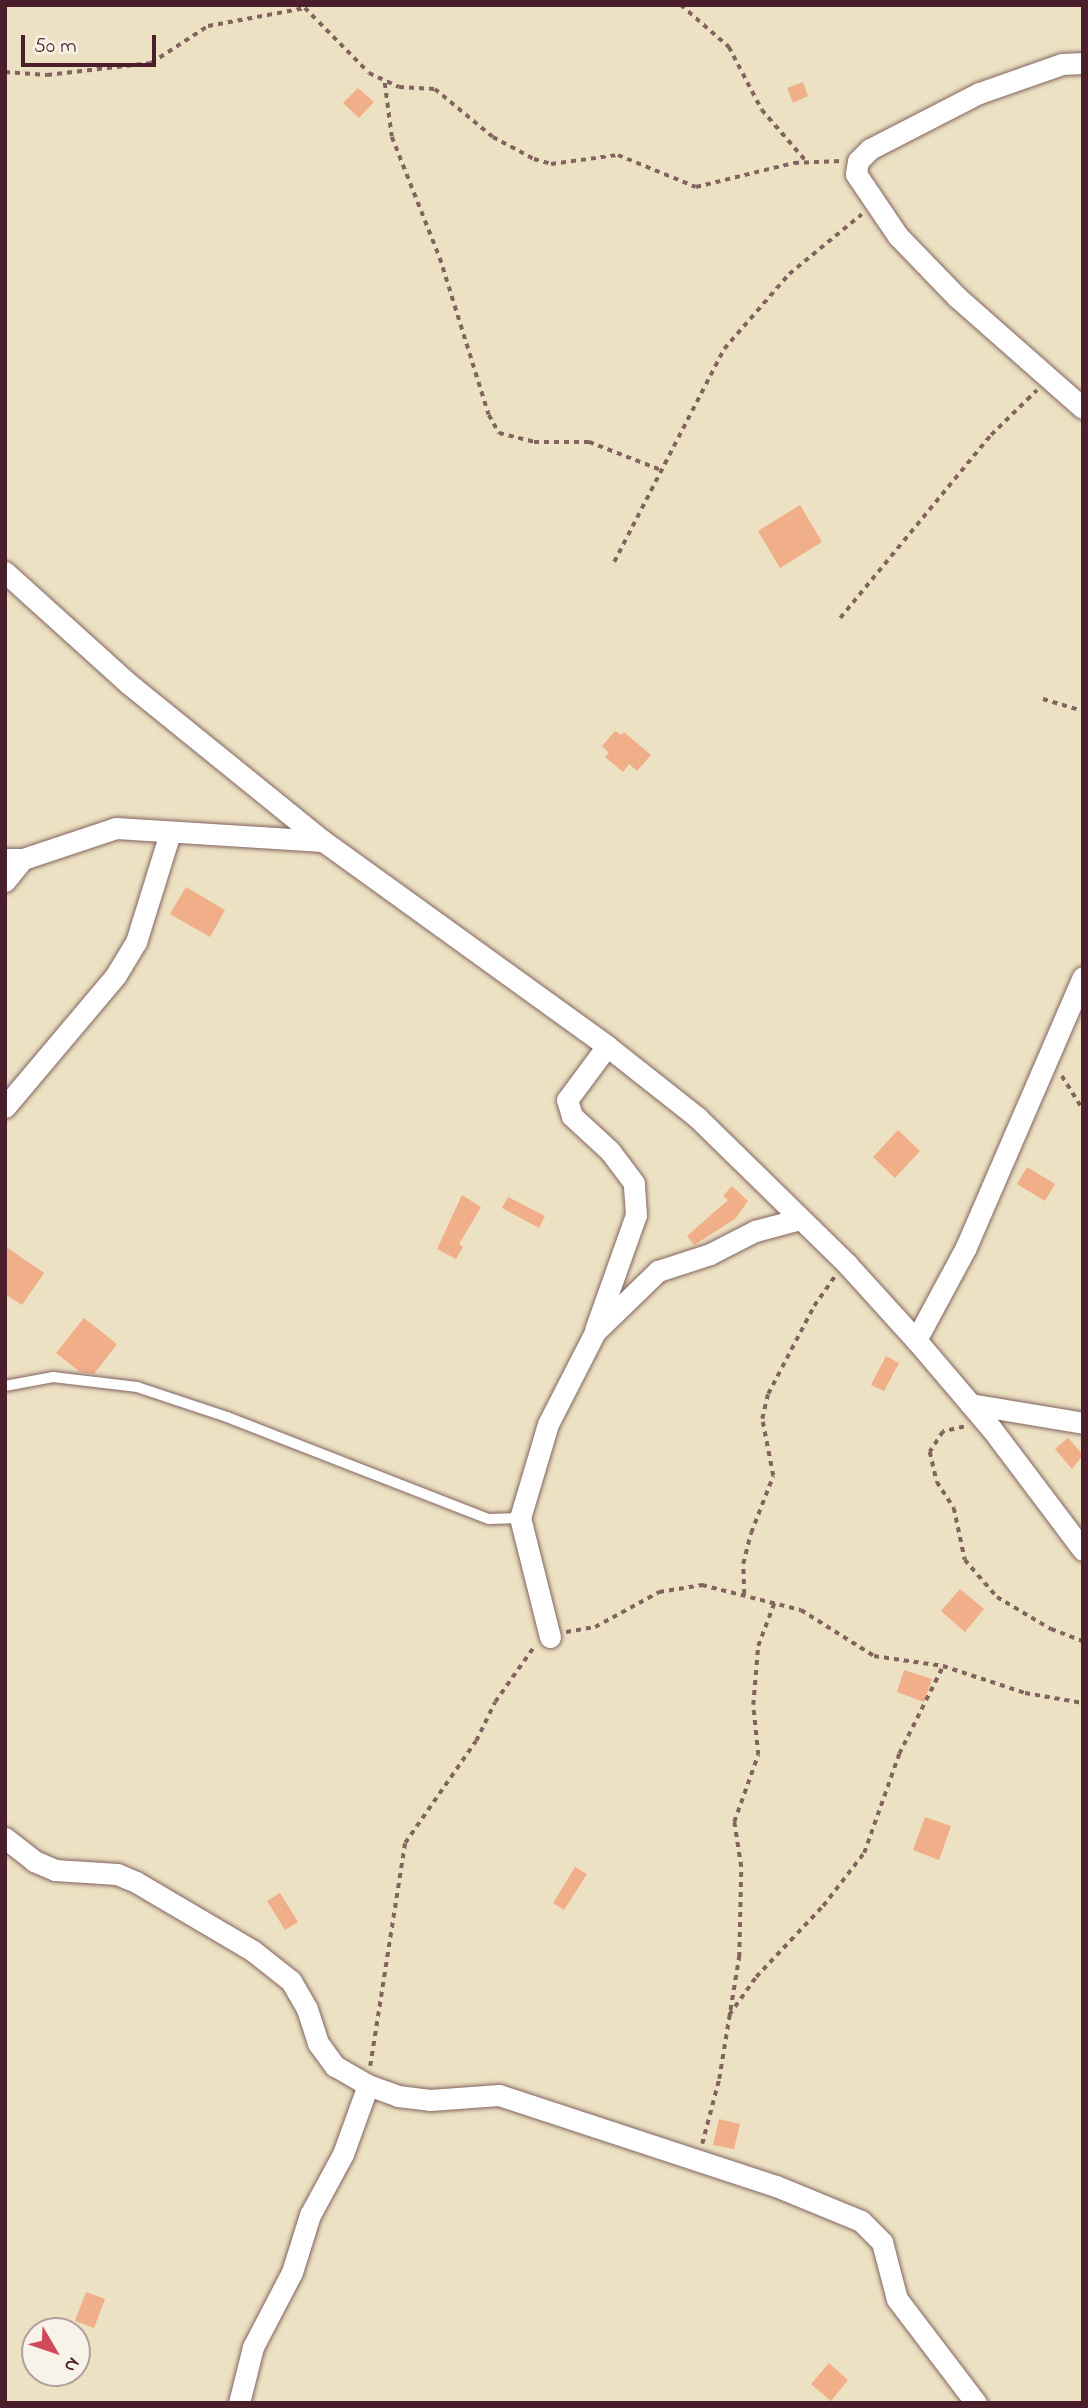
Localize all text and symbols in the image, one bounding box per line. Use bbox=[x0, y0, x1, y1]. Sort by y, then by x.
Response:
scale bar bbox=[24, 21, 159, 65]
text: 50 m bbox=[34, 32, 77, 62]
north arrow bbox=[21, 2317, 91, 2387]
text: N bbox=[57, 2351, 86, 2378]

